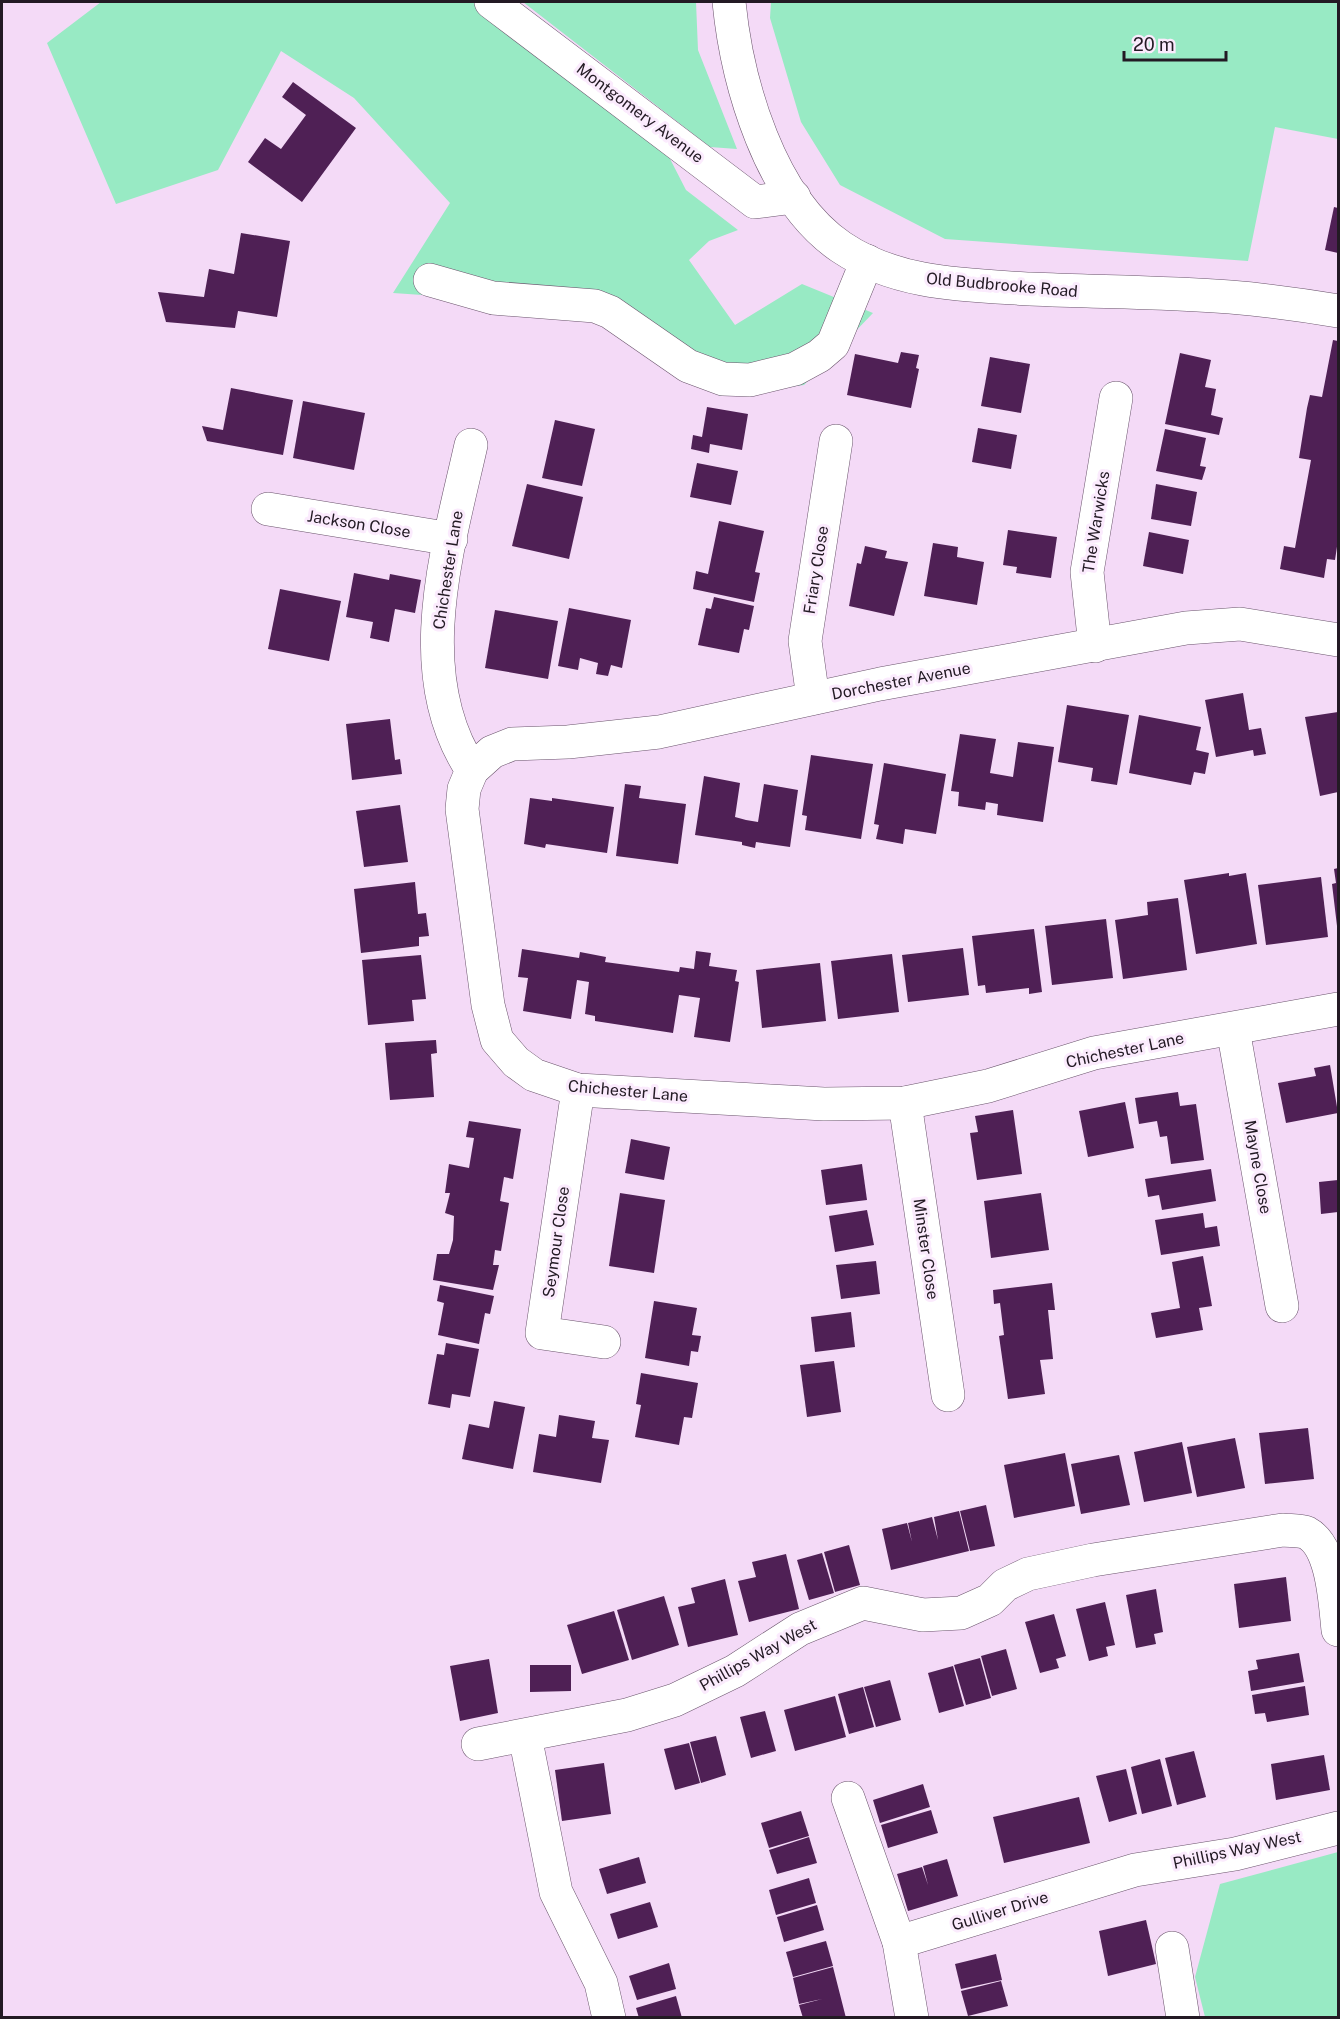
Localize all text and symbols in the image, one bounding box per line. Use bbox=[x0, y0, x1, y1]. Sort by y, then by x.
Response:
scale bar bbox=[1124, 24, 1226, 62]
text: 20 m bbox=[1133, 34, 1175, 55]
street label: Montgomery Avenue bbox=[573, 59, 707, 167]
street label: Old Budbrooke Road bbox=[925, 269, 1079, 301]
street label: The Warwicks bbox=[1079, 470, 1113, 574]
street label: Jackson Close bbox=[306, 506, 412, 542]
street label: Chichester Lane bbox=[429, 509, 467, 631]
street label: Friary Close bbox=[800, 525, 832, 615]
street label: Dorchester Avenue bbox=[830, 658, 972, 704]
street label: Chichester Lane bbox=[1064, 1028, 1186, 1072]
street label: Chichester Lane bbox=[567, 1076, 689, 1106]
street label: Mayne Close bbox=[1240, 1119, 1276, 1215]
street label: Seymour Close bbox=[539, 1185, 573, 1299]
street label: Minster Close bbox=[909, 1197, 943, 1301]
street label: Phillips Way West bbox=[696, 1615, 820, 1695]
street label: Phillips Way West bbox=[1171, 1827, 1303, 1873]
street label: Gulliver Drive bbox=[949, 1887, 1051, 1935]

